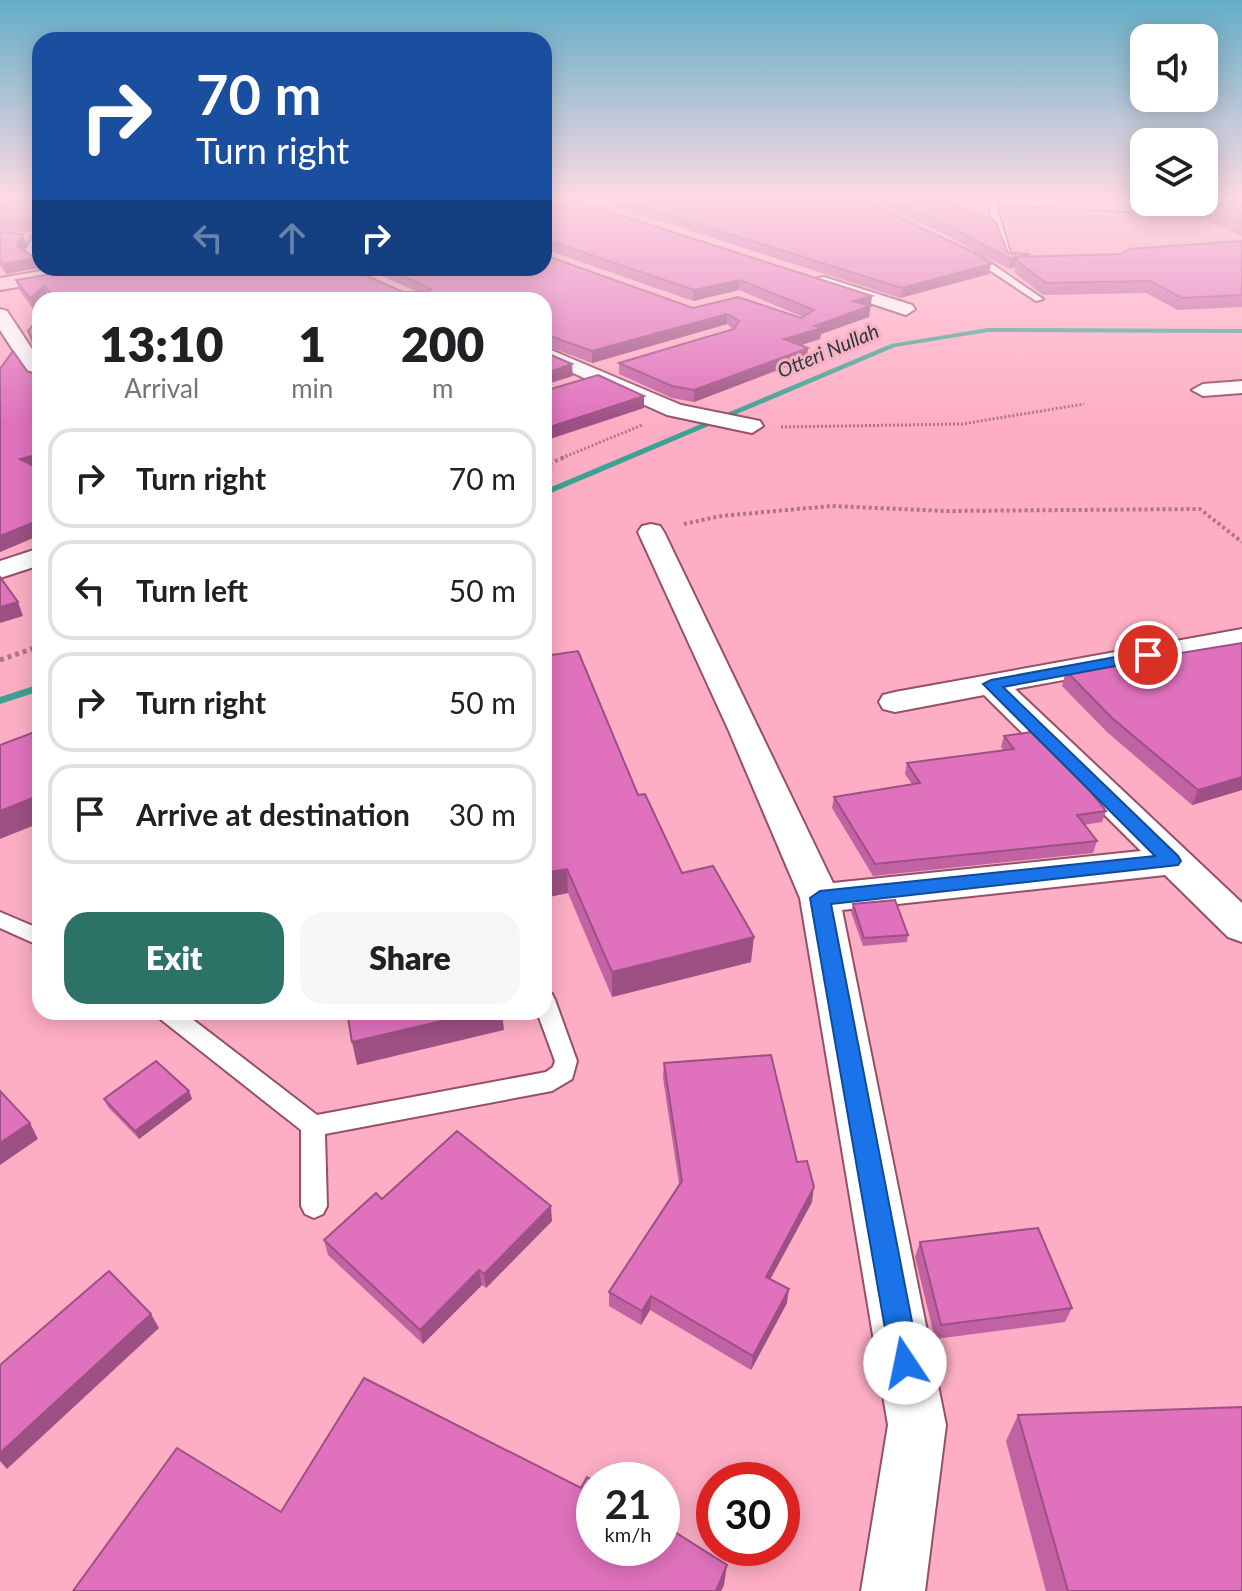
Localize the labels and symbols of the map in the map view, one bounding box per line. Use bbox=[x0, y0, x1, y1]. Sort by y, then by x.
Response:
water label: Otteri Nullah bbox=[773, 318, 882, 382]
pin bbox=[1114, 621, 1182, 689]
position arrow bbox=[863, 1321, 947, 1405]
speed limit sign: 30 bbox=[696, 1462, 800, 1566]

